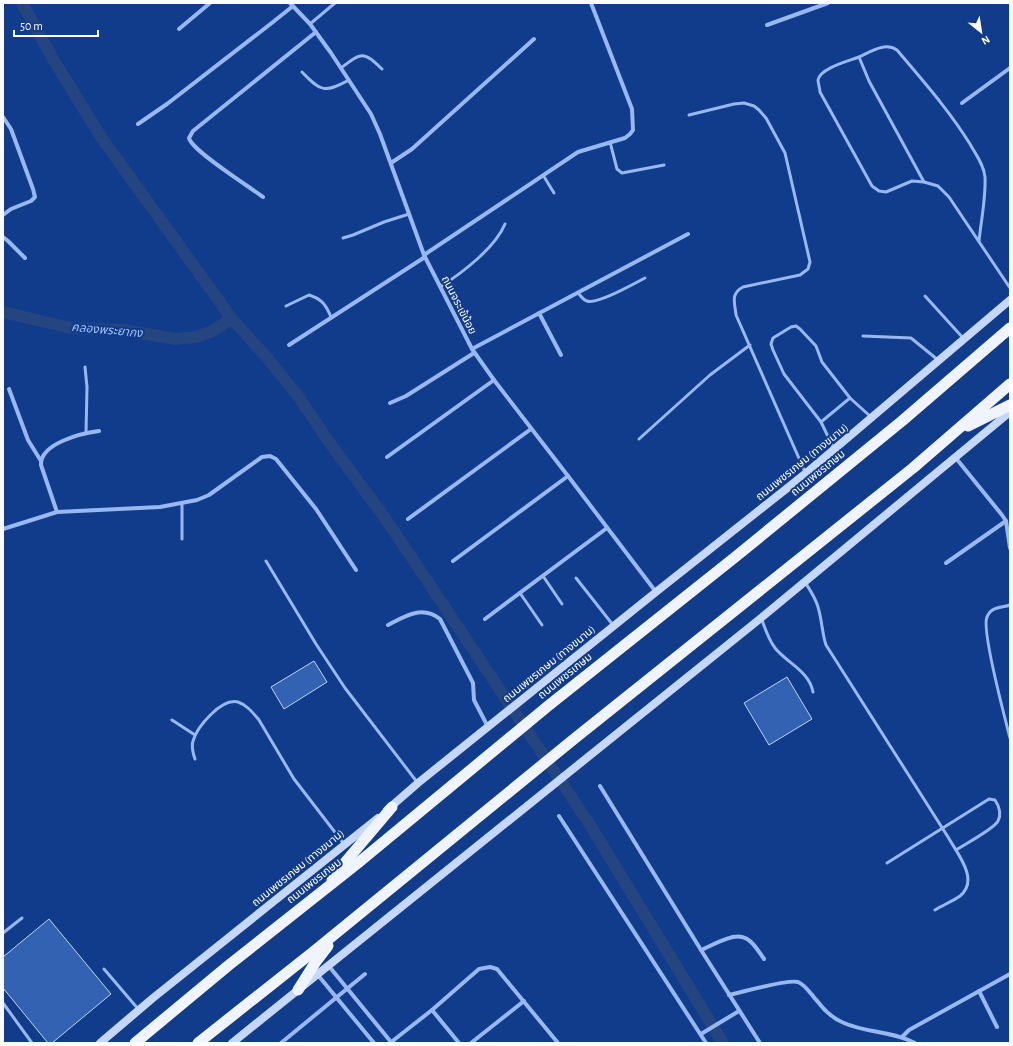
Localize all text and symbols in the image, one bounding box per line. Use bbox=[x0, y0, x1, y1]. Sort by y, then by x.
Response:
scale bar bbox=[14, 12, 98, 38]
north arrow bbox=[961, 12, 1001, 52]
text: 50 m bbox=[20, 20, 43, 32]
text: N bbox=[980, 34, 992, 47]
street label: ถนนจระเข้น้อย bbox=[440, 274, 478, 336]
water label: คลองพระยากง bbox=[71, 321, 144, 339]
street label: ถนนเพชรเกษม (ทางขนาน) bbox=[753, 421, 851, 503]
street label: ถนนเพชรเกษม bbox=[788, 447, 848, 499]
street label: ถนนเพชรเกษม (ทางขนาน) bbox=[500, 623, 598, 705]
street label: ถนนเพชรเกษม bbox=[535, 650, 595, 702]
street label: ถนนเพชรเกษม (ทางขนาน) bbox=[249, 827, 347, 909]
street label: ถนนเพชรเกษม bbox=[284, 856, 344, 906]

